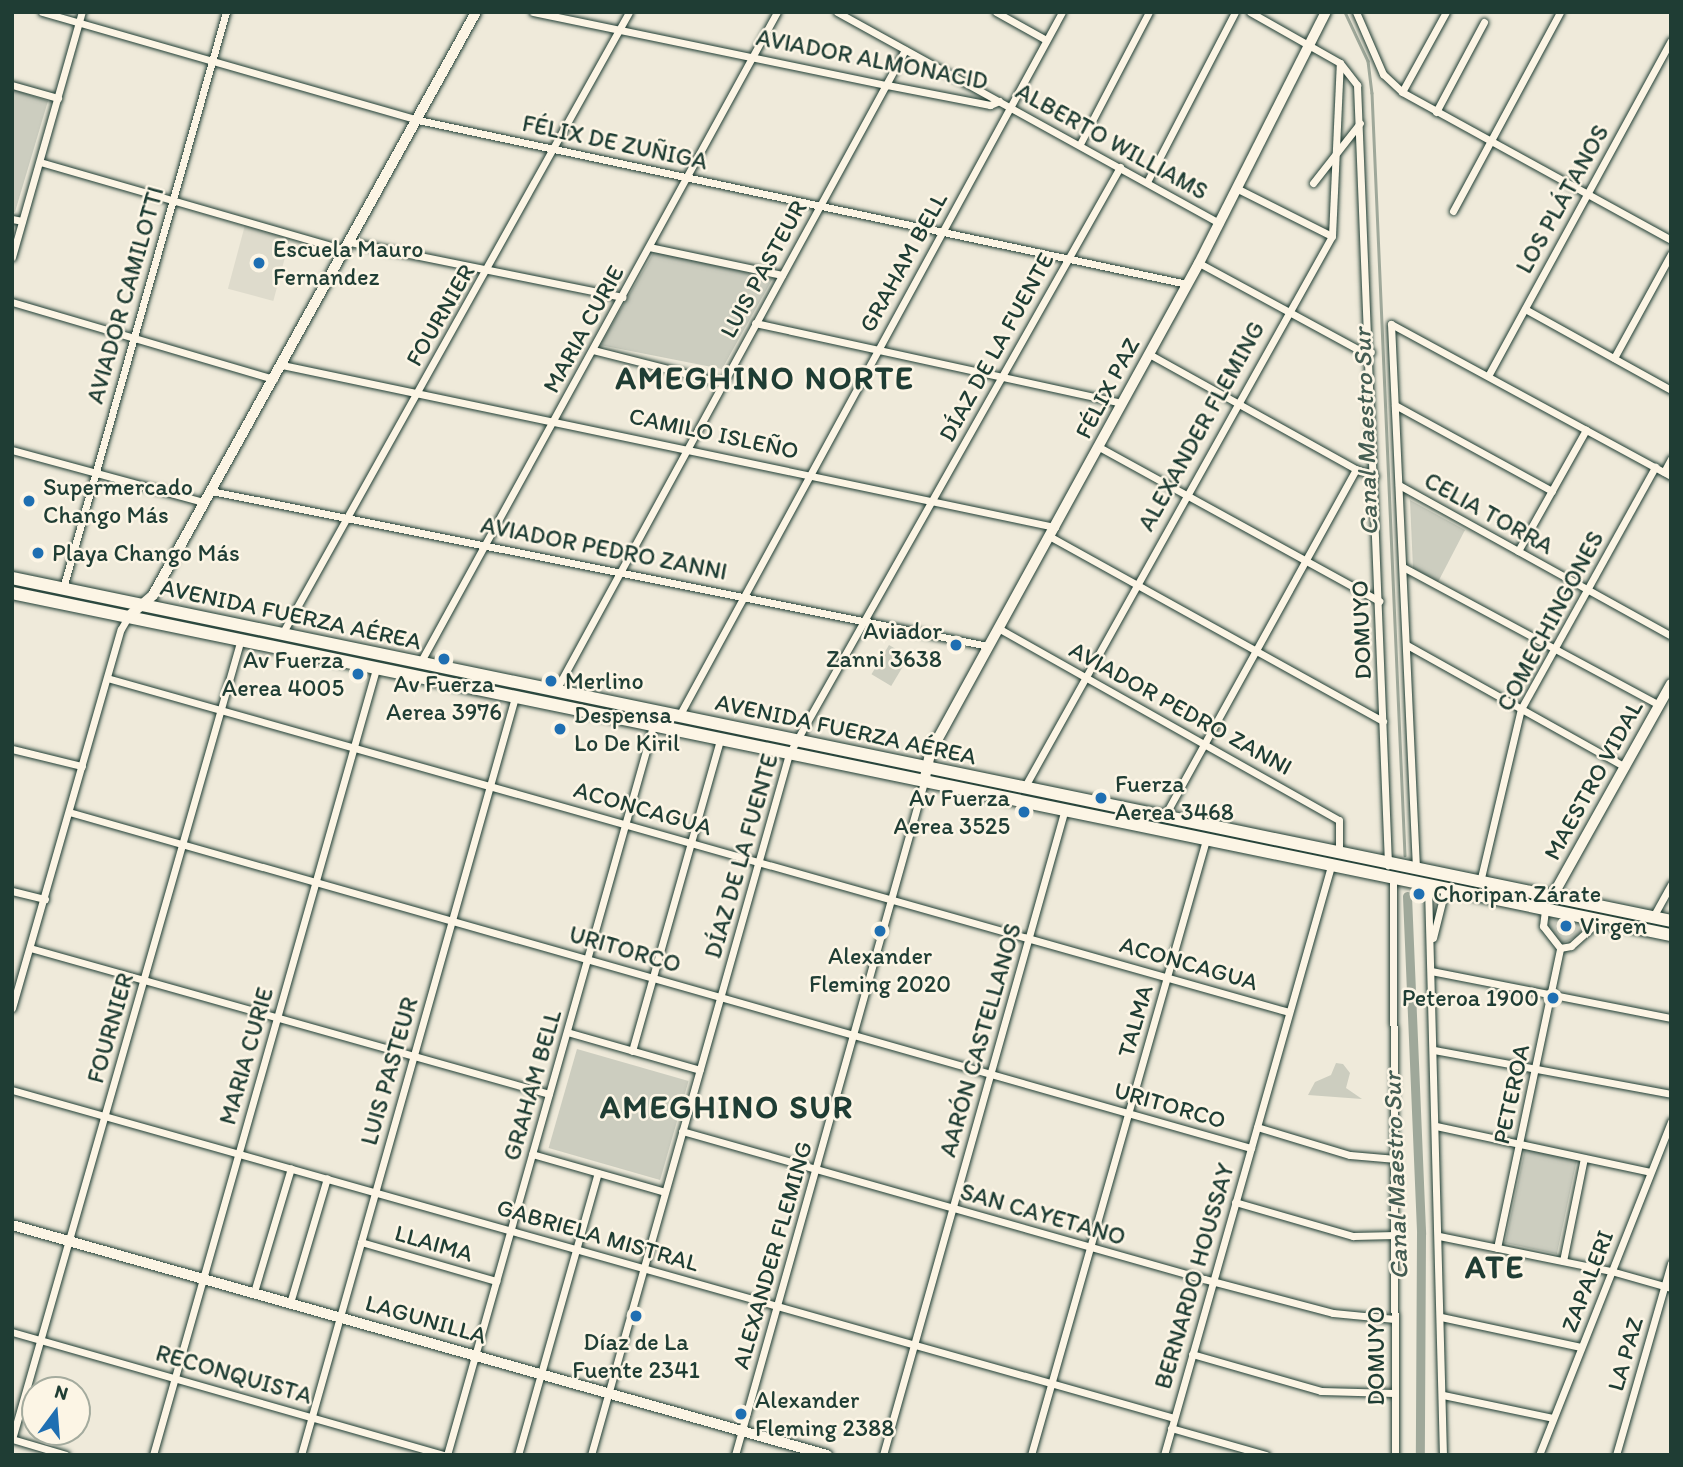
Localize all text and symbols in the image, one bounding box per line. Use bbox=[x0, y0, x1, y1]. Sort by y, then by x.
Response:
street label: AVIADOR ALMONACID bbox=[752, 22, 992, 96]
street label: ALBERTO WILLIAMS bbox=[1011, 76, 1213, 206]
street label: FÉLIX DE ZUÑIGA bbox=[521, 109, 709, 175]
street label: LOS PLÁTANOS bbox=[1509, 120, 1615, 278]
street label: AVIADOR CAMILOTTI bbox=[80, 183, 170, 407]
street label: GRAHAM BELL bbox=[853, 187, 953, 337]
street label: LUIS PASTEUR bbox=[714, 196, 812, 342]
place label: Escuela Mauro Fernandez bbox=[273, 235, 423, 291]
street label: DÍAZ DE LA FUENTE bbox=[932, 248, 1060, 446]
marker: Escuela Mauro Fernandez bbox=[251, 255, 267, 271]
street label: FOURNIER bbox=[399, 259, 481, 371]
street label: MARIA CURIE bbox=[536, 260, 630, 398]
street label: ALEXANDER FLEMING bbox=[1132, 318, 1270, 534]
water label: Canal Maestro Sur bbox=[1347, 328, 1385, 536]
street label: FÉLIX PAZ bbox=[1069, 333, 1145, 443]
district label: AMEGHINO NORTE bbox=[617, 359, 913, 397]
street label: CAMILO ISLEÑO bbox=[627, 401, 801, 465]
street label: CELIA TORRA bbox=[1419, 466, 1559, 560]
place label: Supermercado Chango Más bbox=[43, 473, 193, 529]
marker: Supermercado Chango Más bbox=[21, 493, 37, 509]
street label: AVIADOR PEDRO ZANNI bbox=[478, 510, 730, 586]
street label: COMECHINGONES bbox=[1490, 526, 1610, 716]
place label: Playa Chango Más bbox=[52, 539, 239, 567]
marker: Playa Chango Más bbox=[30, 545, 46, 561]
street label: AVENIDA FUERZA AÉREA bbox=[158, 572, 424, 656]
street label: DOMUYO bbox=[1345, 580, 1377, 680]
place label: Aviador Zanni 3638 bbox=[826, 617, 942, 673]
street label: AVIADOR PEDRO ZANNI bbox=[1065, 635, 1297, 781]
marker: Aviador Zanni 3638 bbox=[948, 637, 964, 653]
place label: Av Fuerza Aerea 4005 bbox=[222, 646, 344, 702]
marker: Av Fuerza Aerea 3976 bbox=[436, 651, 452, 667]
marker: Av Fuerza Aerea 4005 bbox=[350, 666, 366, 682]
place label: Merlino bbox=[565, 667, 644, 695]
place label: Av Fuerza Aerea 3976 bbox=[386, 670, 502, 726]
marker: Merlino bbox=[543, 673, 559, 689]
street label: AVENIDA FUERZA AÉREA bbox=[713, 687, 979, 771]
street label: MAESTRO VIDAL bbox=[1537, 695, 1649, 865]
place label: Despensa Lo De Kiril bbox=[574, 701, 680, 757]
marker: Despensa Lo De Kiril bbox=[552, 721, 568, 737]
street label: DÍAZ DE LA FUENTE bbox=[698, 750, 784, 962]
place label: Fuerza Aerea 3468 bbox=[1115, 770, 1234, 826]
street label: ACONCAGUA bbox=[570, 774, 716, 842]
place label: Av Fuerza Aerea 3525 bbox=[894, 784, 1010, 840]
marker: Fuerza Aerea 3468 bbox=[1093, 790, 1109, 806]
marker: Av Fuerza Aerea 3525 bbox=[1016, 804, 1032, 820]
place label: Choripan Zárate bbox=[1433, 880, 1602, 908]
marker: Choripan Zárate bbox=[1411, 886, 1427, 902]
place label: Virgen bbox=[1580, 912, 1647, 940]
marker: Virgen bbox=[1558, 918, 1574, 934]
street label: URITORCO bbox=[566, 919, 684, 979]
street label: AARÓN CASTELLANOS bbox=[933, 920, 1027, 1160]
marker: Alexander Fleming 2020 bbox=[872, 923, 888, 939]
street label: ACONCAGUA bbox=[1116, 929, 1262, 997]
place label: Alexander Fleming 2020 bbox=[809, 942, 951, 998]
street label: FOURNIER bbox=[81, 970, 139, 1086]
street label: TALMA bbox=[1111, 982, 1159, 1060]
street label: MARIA CURIE bbox=[213, 984, 279, 1128]
place label: Peteroa 1900 bbox=[1402, 984, 1539, 1012]
marker: Peteroa 1900 bbox=[1545, 990, 1561, 1006]
street label: LUIS PASTEUR bbox=[354, 994, 424, 1148]
street label: GRAHAM BELL bbox=[497, 1006, 567, 1164]
street label: PETEROA bbox=[1486, 1041, 1536, 1147]
water label: Canal Maestro Sur bbox=[1377, 1072, 1415, 1280]
street label: URITORCO bbox=[1111, 1075, 1229, 1135]
district label: AMEGHINO SUR bbox=[601, 1088, 853, 1126]
street label: ALEXANDER FLEMING bbox=[726, 1140, 818, 1370]
street label: BERNARDO HOUSSAY bbox=[1148, 1160, 1240, 1392]
street label: SAN CAYETANO bbox=[957, 1177, 1129, 1251]
street label: GABRIELA MISTRAL bbox=[493, 1192, 703, 1278]
street label: LLAIMA bbox=[392, 1218, 476, 1268]
street label: ZAPALERI bbox=[1554, 1226, 1620, 1336]
district label: ATE bbox=[1465, 1248, 1525, 1286]
street label: LAGUNILLA bbox=[362, 1288, 490, 1350]
street label: DOMUYO bbox=[1362, 1306, 1390, 1406]
marker: Díaz de La Fuente 2341 bbox=[628, 1308, 644, 1324]
street label: LA PAZ bbox=[1601, 1314, 1649, 1394]
place label: Díaz de La Fuente 2341 bbox=[572, 1328, 700, 1384]
street label: RECONQUISTA bbox=[153, 1338, 315, 1410]
north arrow bbox=[21, 1376, 91, 1446]
text: N bbox=[52, 1379, 71, 1405]
place label: Alexander Fleming 2388 bbox=[755, 1386, 894, 1442]
marker: Alexander Fleming 2388 bbox=[733, 1406, 749, 1422]

